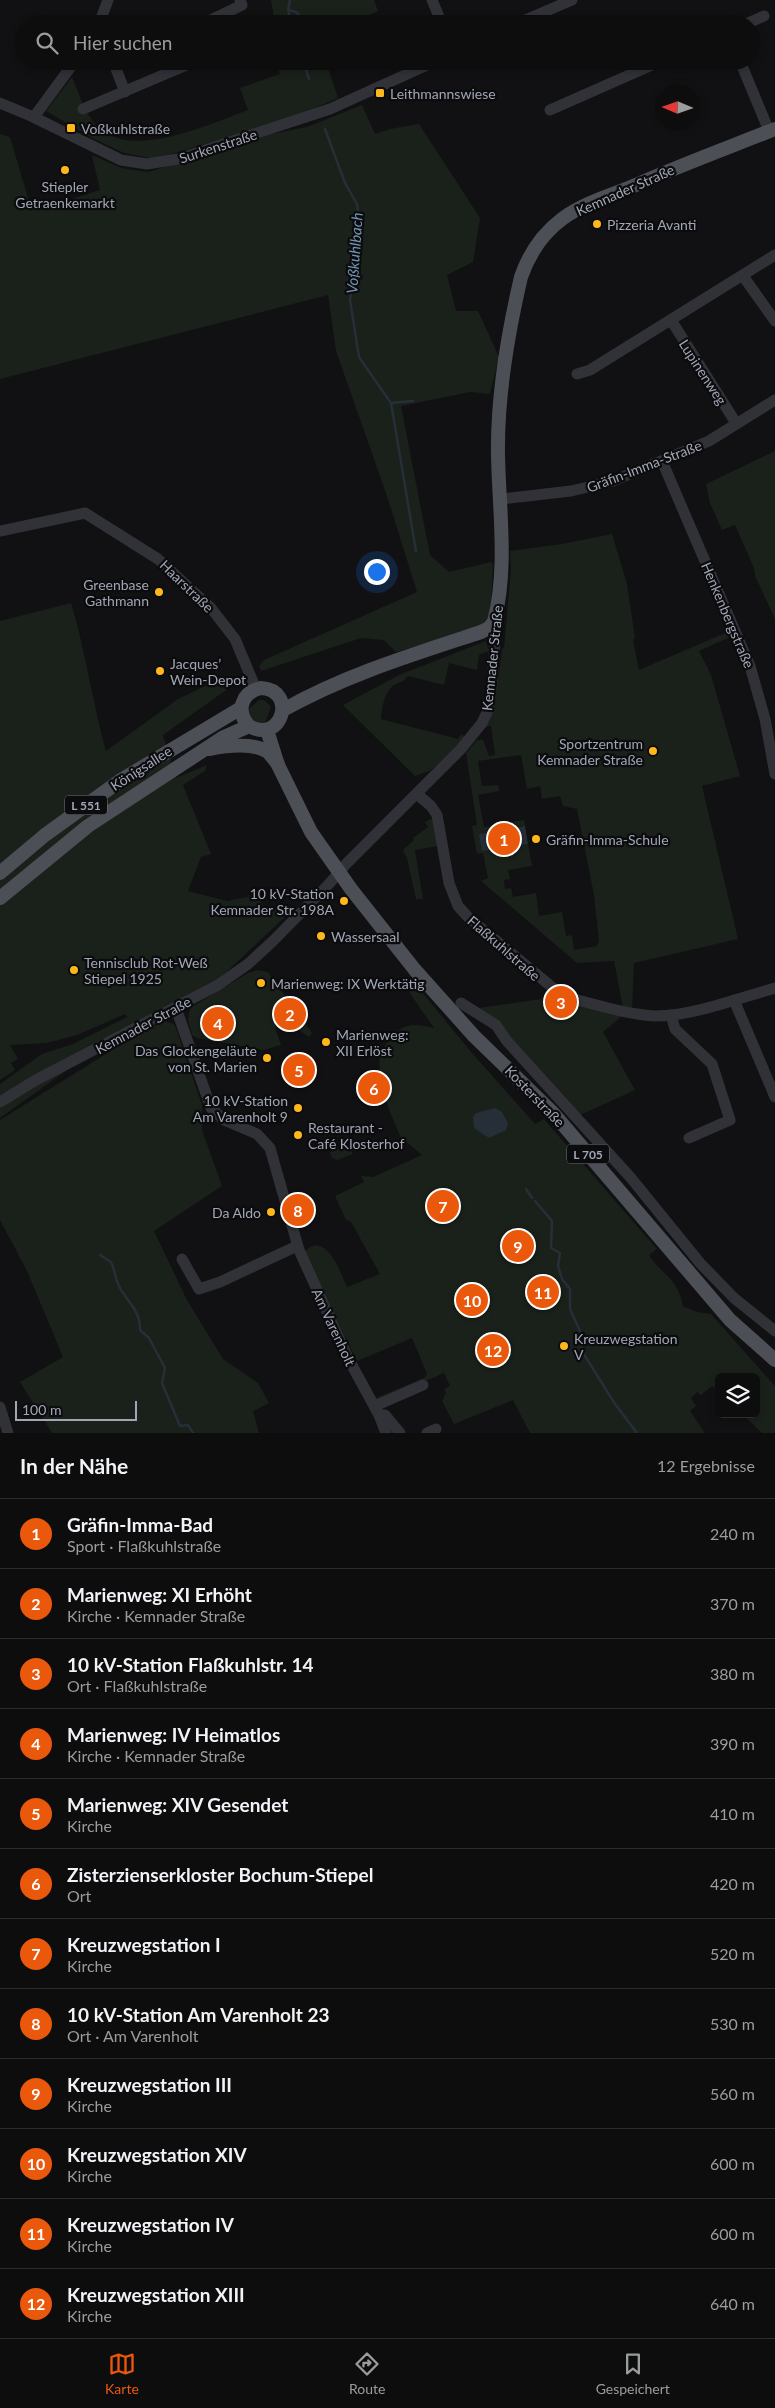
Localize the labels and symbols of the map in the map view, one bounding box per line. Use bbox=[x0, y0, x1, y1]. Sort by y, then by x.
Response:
place label: Leithmannswiese bbox=[390, 85, 496, 102]
north arrow bbox=[655, 85, 700, 130]
marker: Leithmannswiese bbox=[374, 87, 386, 99]
place label: Voßkuhlstraße bbox=[81, 120, 170, 137]
marker: Voßkuhlstraße bbox=[65, 122, 77, 134]
street label: Surkenstraße bbox=[177, 125, 259, 167]
street label: Kemnader Straße bbox=[573, 161, 677, 219]
marker: Stiepler Getraenkemarkt bbox=[59, 164, 71, 176]
place label: Stiepler Getraenkemarkt bbox=[15, 178, 115, 211]
water label: Voßkuhlbach bbox=[342, 212, 366, 294]
place label: Pizzeria Avanti bbox=[607, 216, 696, 233]
marker: Pizzeria Avanti bbox=[591, 218, 603, 230]
street label: Lupinenweg bbox=[676, 336, 730, 408]
street label: Gräfin-Imma-Straße bbox=[584, 436, 704, 496]
street label: Haarstraße bbox=[157, 556, 217, 616]
your location bbox=[364, 559, 390, 585]
street label: Henkenbergstraße bbox=[698, 559, 758, 671]
place label: Greenbase Gathmann bbox=[83, 576, 149, 609]
marker: Greenbase Gathmann bbox=[153, 586, 165, 598]
street label: Kemnader Straße bbox=[478, 605, 506, 711]
place label: Jacques’ Wein-Depot bbox=[170, 655, 246, 688]
marker: Jacques’ Wein-Depot bbox=[154, 665, 166, 677]
place label: Sportzentrum Kemnader Straße bbox=[537, 735, 643, 768]
street label: Königsallee bbox=[107, 742, 175, 794]
marker: Sportzentrum Kemnader Straße bbox=[647, 745, 659, 757]
road number: L 551 bbox=[65, 796, 107, 814]
pin: 1 bbox=[488, 820, 520, 858]
place label: Gräfin-Imma-Schule bbox=[546, 831, 669, 848]
marker: Gräfin-Imma-Schule bbox=[530, 833, 542, 845]
place label: 10 kV-Station Kemnader Str. 198A bbox=[210, 885, 335, 918]
marker: 10 kV-Station Kemnader Str. 198A bbox=[338, 895, 350, 907]
street label: Flaßkuhlstraße bbox=[464, 912, 544, 984]
place label: Wassersaal bbox=[331, 928, 400, 945]
marker: Wassersaal bbox=[315, 930, 327, 942]
place label: Tennisclub Rot-Weß Stiepel 1925 bbox=[84, 954, 208, 987]
marker: Tennisclub Rot-Weß Stiepel 1925 bbox=[68, 964, 80, 976]
place label: Marienweg: IX Werktätig bbox=[271, 975, 425, 992]
marker: Marienweg: IX Werktätig bbox=[255, 977, 267, 989]
pin: 3 bbox=[545, 983, 577, 1021]
street label: Kemnader Straße bbox=[92, 993, 194, 1057]
pin: 2 bbox=[274, 995, 306, 1033]
pin: 4 bbox=[202, 1004, 234, 1042]
place label: Marienweg: XII Erlöst bbox=[336, 1026, 408, 1059]
marker: Marienweg: XII Erlöst bbox=[320, 1036, 332, 1048]
place label: Das Glockengeläute von St. Marien bbox=[135, 1042, 257, 1075]
pin: 5 bbox=[283, 1051, 315, 1089]
marker: Das Glockengeläute von St. Marien bbox=[261, 1052, 273, 1064]
street label: Kosterstraße bbox=[502, 1062, 568, 1130]
pin: 6 bbox=[358, 1069, 390, 1107]
place label: 10 kV-Station Am Varenholt 9 bbox=[193, 1092, 288, 1125]
marker: 10 kV-Station Am Varenholt 9 bbox=[292, 1102, 304, 1114]
place label: Restaurant - Café Klosterhof bbox=[308, 1119, 405, 1152]
marker: Restaurant - Café Klosterhof bbox=[292, 1129, 304, 1141]
road number: L 705 bbox=[567, 1144, 609, 1164]
pin: 7 bbox=[427, 1187, 459, 1225]
pin: 8 bbox=[282, 1191, 314, 1229]
place label: Da Aldo bbox=[212, 1204, 261, 1221]
marker: Da Aldo bbox=[265, 1206, 277, 1218]
pin: 9 bbox=[502, 1227, 534, 1265]
pin: 11 bbox=[527, 1273, 559, 1311]
pin: 10 bbox=[456, 1281, 488, 1319]
street label: Am Varenholt bbox=[309, 1286, 359, 1368]
place label: Kreuzwegstation V bbox=[574, 1330, 678, 1363]
pin: 12 bbox=[477, 1331, 509, 1369]
marker: Kreuzwegstation V bbox=[558, 1340, 570, 1352]
scale bar bbox=[15, 1398, 138, 1421]

